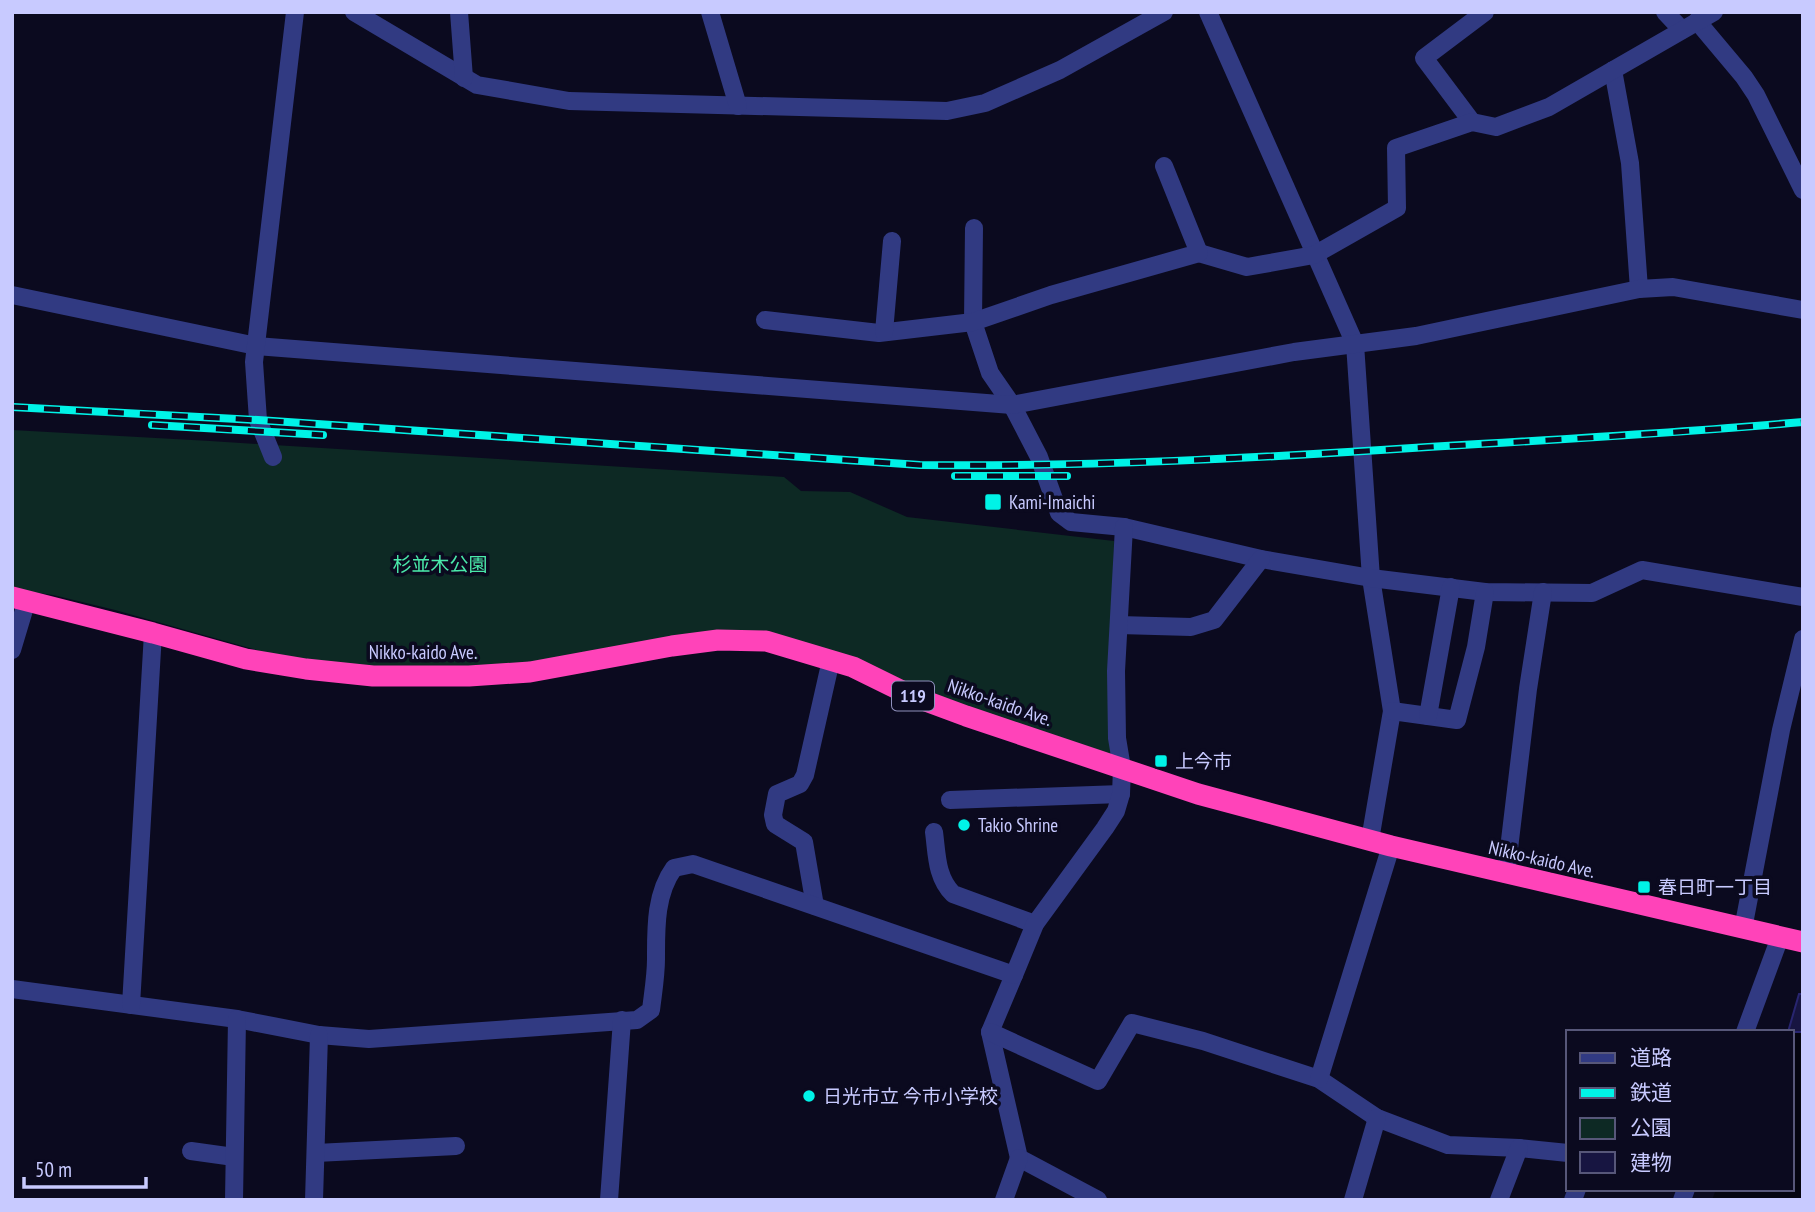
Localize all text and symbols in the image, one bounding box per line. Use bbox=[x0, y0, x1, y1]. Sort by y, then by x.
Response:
place label: Kami-Imaichi bbox=[1009, 490, 1095, 514]
marker: Kami-Imaichi bbox=[983, 492, 1003, 512]
park label: 杉並木公園 bbox=[392, 552, 488, 576]
street label: Nikko-kaido Ave. bbox=[369, 640, 477, 664]
street label: Nikko-kaido Ave. bbox=[945, 673, 1055, 731]
road number: 119 bbox=[892, 682, 934, 710]
place label: 上今市 bbox=[1175, 749, 1232, 773]
marker: 上今市 bbox=[1153, 753, 1169, 769]
place label: Takio Shrine bbox=[978, 813, 1058, 837]
marker: Takio Shrine bbox=[956, 817, 972, 833]
street label: Nikko-kaido Ave. bbox=[1486, 835, 1598, 883]
place label: 春日町一丁目 bbox=[1658, 875, 1772, 899]
marker: 春日町一丁目 bbox=[1636, 879, 1652, 895]
legend bbox=[1566, 1030, 1794, 1191]
text: 道路 bbox=[1630, 1044, 1672, 1071]
text: 鉄道 bbox=[1630, 1079, 1672, 1106]
place label: 日光市立 今市小学校 bbox=[823, 1084, 998, 1108]
marker: 日光市立 今市小学校 bbox=[801, 1088, 817, 1104]
text: 公園 bbox=[1630, 1114, 1672, 1141]
scale bar bbox=[24, 1146, 147, 1190]
text: 建物 bbox=[1630, 1149, 1672, 1176]
text: 50 m bbox=[35, 1156, 72, 1183]

